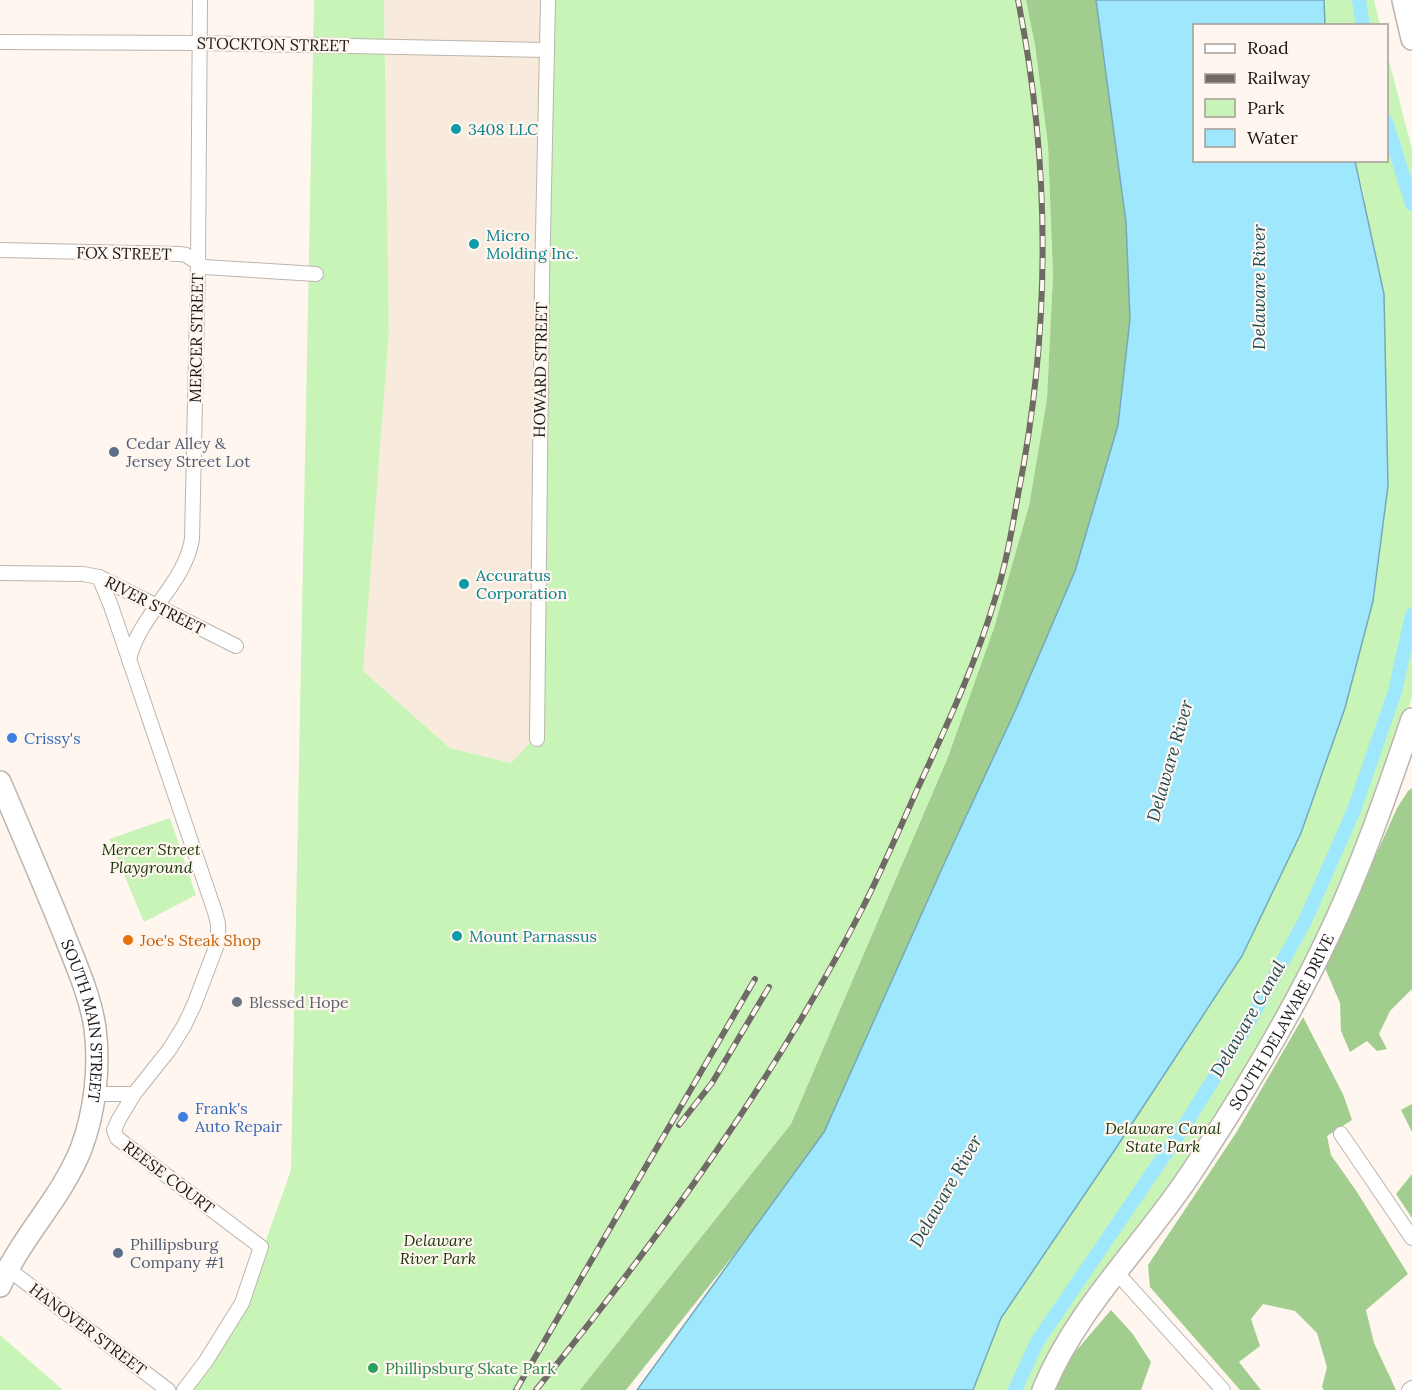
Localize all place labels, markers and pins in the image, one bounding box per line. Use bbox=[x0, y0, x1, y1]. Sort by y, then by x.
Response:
place label: 3408 LLC bbox=[468, 119, 538, 139]
marker: 3408 LLC bbox=[449, 122, 463, 136]
place label: Micro Molding Inc. bbox=[486, 225, 579, 263]
marker: Micro Molding Inc. bbox=[467, 237, 481, 251]
place label: Cedar Alley & Jersey Street Lot bbox=[125, 433, 251, 471]
marker: Cedar Alley & Jersey Street Lot bbox=[107, 445, 121, 459]
place label: Accuratus Corporation bbox=[475, 565, 567, 603]
marker: Accuratus Corporation bbox=[457, 577, 471, 591]
place label: Crissy's bbox=[24, 728, 81, 748]
marker: Crissy's bbox=[5, 731, 19, 745]
place label: Mount Parnassus bbox=[469, 926, 597, 946]
marker: Mount Parnassus bbox=[450, 929, 464, 943]
place label: Joe's Steak Shop bbox=[139, 930, 261, 950]
marker: Joe's Steak Shop bbox=[121, 933, 135, 947]
place label: Blessed Hope bbox=[249, 992, 349, 1012]
marker: Blessed Hope bbox=[230, 995, 244, 1009]
place label: Frank's Auto Repair bbox=[194, 1098, 282, 1136]
marker: Frank's Auto Repair bbox=[176, 1110, 190, 1124]
place label: Phillipsburg Company #1 bbox=[130, 1234, 224, 1272]
marker: Phillipsburg Company #1 bbox=[111, 1246, 125, 1260]
place label: Phillipsburg Skate Park bbox=[385, 1358, 556, 1378]
marker: Phillipsburg Skate Park bbox=[366, 1361, 380, 1375]

